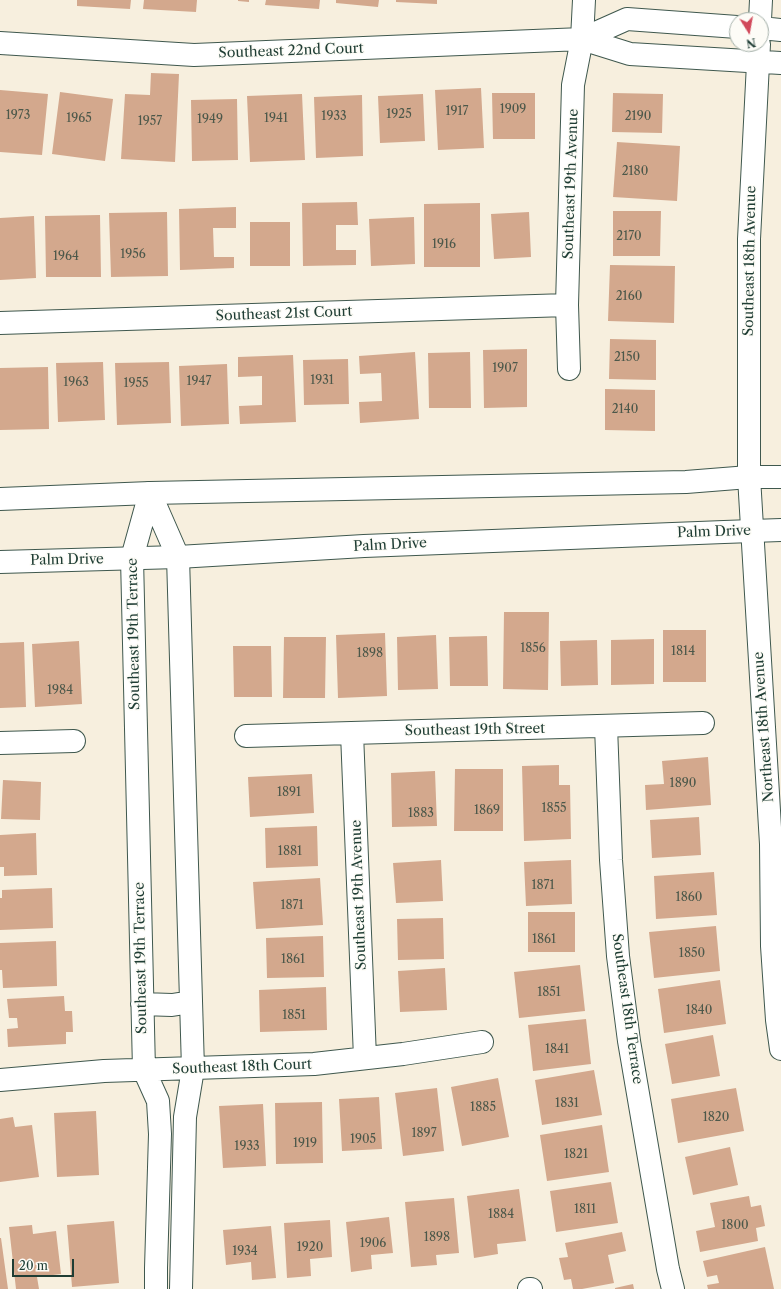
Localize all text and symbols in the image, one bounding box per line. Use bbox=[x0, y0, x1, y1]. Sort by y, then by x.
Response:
north arrow bbox=[729, 12, 769, 52]
text: N bbox=[745, 35, 757, 51]
street label: Southeast 22nd Court bbox=[218, 40, 364, 62]
house number: 1909 bbox=[500, 103, 526, 117]
house number: 1917 bbox=[445, 105, 469, 119]
house number: 1925 bbox=[386, 108, 412, 122]
street label: Southeast 19th Avenue bbox=[560, 108, 582, 260]
house number: 1973 bbox=[6, 109, 30, 123]
house number: 1933 bbox=[321, 110, 347, 124]
house number: 2190 bbox=[625, 110, 651, 124]
house number: 1965 bbox=[66, 112, 92, 126]
house number: 1941 bbox=[264, 112, 288, 126]
house number: 1949 bbox=[197, 113, 223, 127]
house number: 1957 bbox=[138, 115, 162, 129]
house number: 2180 bbox=[622, 165, 648, 179]
street label: Southeast 18th Avenue bbox=[740, 186, 760, 336]
house number: 2170 bbox=[616, 230, 642, 244]
house number: 1916 bbox=[432, 238, 456, 252]
house number: 1956 bbox=[120, 248, 146, 262]
house number: 1964 bbox=[53, 250, 79, 264]
house number: 2160 bbox=[616, 290, 642, 304]
street label: Southeast 21st Court bbox=[215, 303, 353, 325]
house number: 2150 bbox=[614, 351, 640, 365]
house number: 1907 bbox=[492, 362, 518, 376]
house number: 1931 bbox=[310, 374, 334, 388]
house number: 1947 bbox=[187, 375, 211, 389]
house number: 1963 bbox=[63, 376, 89, 390]
house number: 1955 bbox=[123, 377, 149, 391]
house number: 2140 bbox=[612, 403, 638, 417]
street label: Palm Drive bbox=[677, 522, 751, 542]
street label: Palm Drive bbox=[353, 535, 427, 555]
street label: Palm Drive bbox=[30, 551, 104, 569]
street label: Southeast 19th Terrace bbox=[124, 558, 144, 710]
house number: 1856 bbox=[520, 642, 546, 656]
house number: 1814 bbox=[671, 645, 695, 659]
house number: 1898 bbox=[357, 647, 383, 661]
street label: Northeast 18th Avenue bbox=[750, 651, 778, 803]
house number: 1984 bbox=[47, 684, 73, 698]
street label: Southeast 19th Street bbox=[405, 720, 545, 740]
house number: 1890 bbox=[670, 777, 696, 791]
house number: 1891 bbox=[277, 786, 301, 800]
house number: 1855 bbox=[541, 802, 567, 816]
house number: 1869 bbox=[474, 804, 500, 818]
house number: 1883 bbox=[408, 807, 434, 821]
street label: Southeast 19th Avenue bbox=[348, 819, 370, 971]
house number: 1881 bbox=[278, 845, 302, 859]
house number: 1871 bbox=[531, 879, 555, 893]
street label: Southeast 19th Terrace bbox=[131, 882, 151, 1034]
house number: 1860 bbox=[676, 891, 702, 905]
house number: 1871 bbox=[280, 899, 304, 913]
house number: 1861 bbox=[532, 933, 556, 947]
street label: Southeast 18th Terrace bbox=[608, 933, 646, 1085]
house number: 1850 bbox=[679, 947, 705, 961]
house number: 1861 bbox=[281, 953, 305, 967]
house number: 1851 bbox=[537, 986, 561, 1000]
house number: 1840 bbox=[686, 1004, 712, 1018]
house number: 1851 bbox=[282, 1009, 306, 1023]
house number: 1841 bbox=[545, 1043, 569, 1057]
street label: Southeast 18th Court bbox=[172, 1056, 312, 1078]
house number: 1831 bbox=[555, 1097, 579, 1111]
house number: 1885 bbox=[470, 1101, 496, 1115]
house number: 1820 bbox=[703, 1111, 729, 1125]
house number: 1897 bbox=[411, 1127, 437, 1141]
house number: 1905 bbox=[350, 1133, 376, 1147]
house number: 1919 bbox=[293, 1137, 317, 1151]
house number: 1933 bbox=[234, 1140, 260, 1154]
house number: 1821 bbox=[564, 1148, 588, 1162]
house number: 1811 bbox=[574, 1203, 596, 1217]
house number: 1884 bbox=[488, 1208, 514, 1222]
house number: 1800 bbox=[721, 1219, 749, 1233]
house number: 1898 bbox=[424, 1231, 450, 1245]
house number: 1906 bbox=[360, 1237, 386, 1251]
house number: 1920 bbox=[297, 1241, 323, 1255]
house number: 1934 bbox=[232, 1245, 258, 1259]
scale bar bbox=[14, 1251, 76, 1277]
text: 20 m bbox=[19, 1258, 48, 1273]

